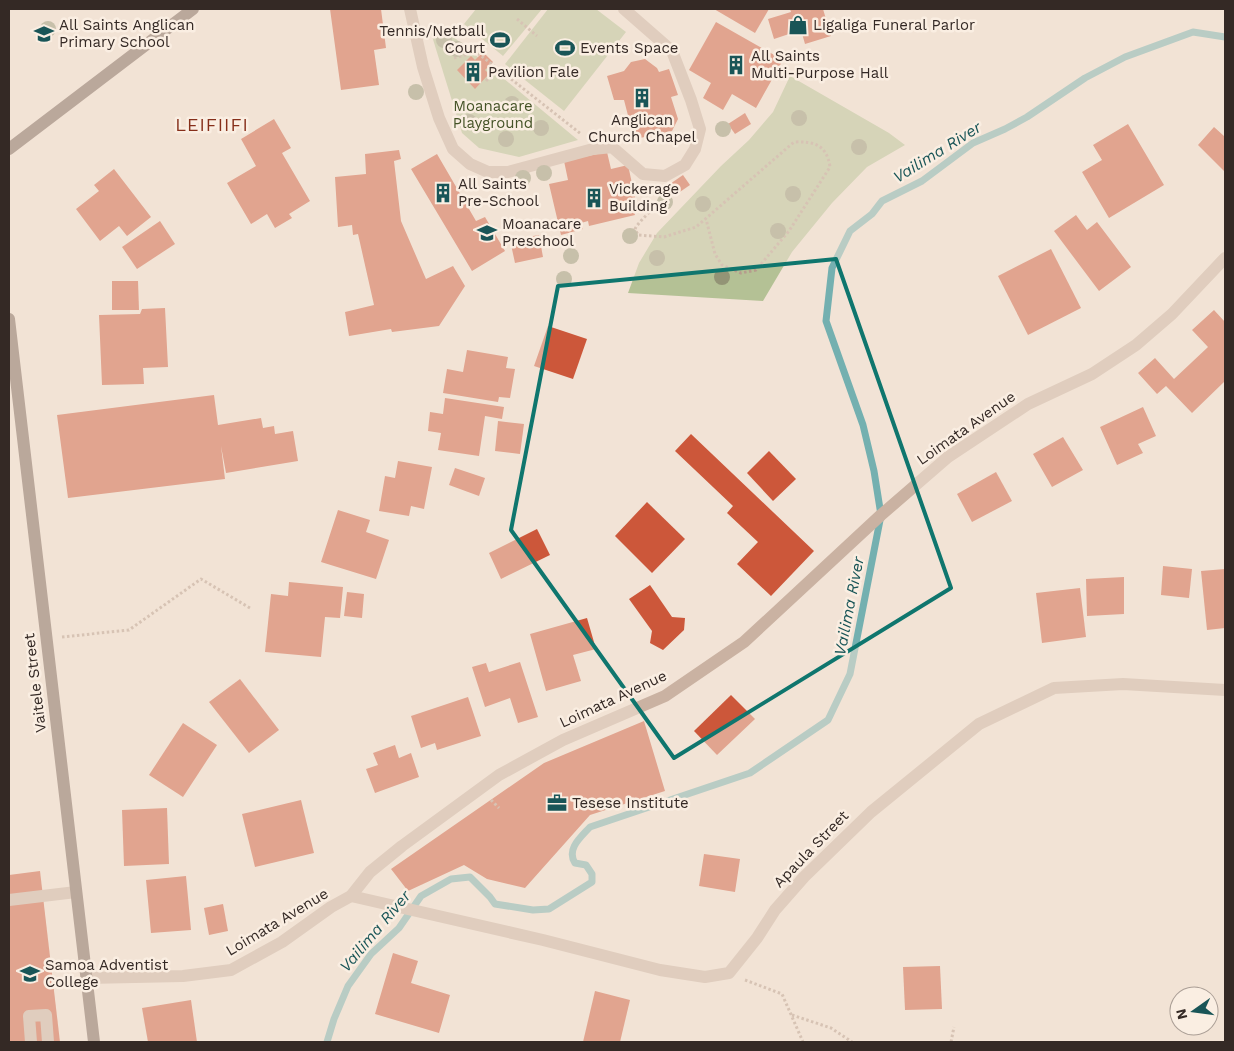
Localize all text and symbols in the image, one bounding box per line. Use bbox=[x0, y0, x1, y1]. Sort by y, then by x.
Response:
shop icon: Ligaliga Funeral Parlor bbox=[787, 14, 809, 36]
place label: All Saints Anglican Primary School bbox=[59, 16, 194, 51]
place label: Ligaliga Funeral Parlor bbox=[813, 16, 975, 34]
place label: Tennis/Netball Court bbox=[379, 22, 486, 57]
school or university icon: All Saints Anglican Primary School bbox=[33, 23, 55, 45]
sports icon: Tennis/Netball Court bbox=[489, 29, 511, 51]
sports icon: Events Space bbox=[554, 37, 576, 59]
place label: Events Space bbox=[580, 39, 679, 57]
place label: All Saints Multi-Purpose Hall bbox=[751, 47, 889, 82]
building icon: All Saints Multi-Purpose Hall bbox=[725, 54, 747, 76]
building icon: Pavilion Fale bbox=[462, 61, 484, 83]
place label: Pavilion Fale bbox=[488, 63, 579, 81]
building icon: Anglican Church Chapel bbox=[631, 87, 653, 109]
park label: Moanacare Playground bbox=[453, 97, 533, 132]
place label: Anglican Church Chapel bbox=[588, 111, 697, 146]
district label: LEIFIIFI bbox=[175, 114, 249, 135]
water label: Vailima River bbox=[889, 117, 985, 187]
place label: All Saints Pre-School bbox=[458, 175, 539, 210]
place label: Vickerage Building bbox=[609, 180, 679, 215]
building icon: All Saints Pre-School bbox=[432, 182, 454, 204]
building icon: Vickerage Building bbox=[583, 187, 605, 209]
place label: Moanacare Preschool bbox=[502, 215, 581, 250]
school or university icon: Moanacare Preschool bbox=[476, 222, 498, 244]
street label: Loimata Avenue bbox=[913, 387, 1019, 469]
water label: Vailima River bbox=[830, 554, 868, 657]
street label: Vaitele Street bbox=[20, 632, 50, 734]
street label: Loimata Avenue bbox=[557, 666, 669, 732]
office icon: Tesese Institute bbox=[546, 792, 568, 814]
place label: Tesese Institute bbox=[572, 794, 689, 812]
street label: Apaula Street bbox=[770, 806, 853, 891]
street label: Loimata Avenue bbox=[223, 884, 331, 960]
water label: Vailima River bbox=[335, 886, 415, 976]
place label: Samoa Adventist College bbox=[45, 956, 169, 991]
school or university icon: Samoa Adventist College bbox=[19, 963, 41, 985]
north arrow bbox=[1169, 986, 1219, 1036]
text: N bbox=[1172, 1007, 1190, 1021]

